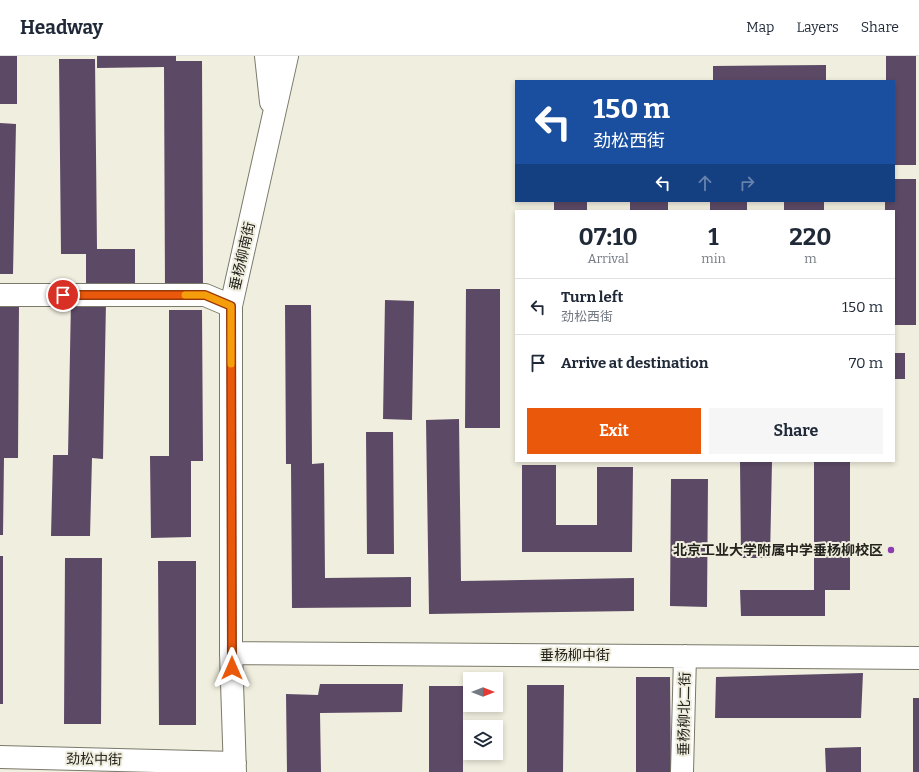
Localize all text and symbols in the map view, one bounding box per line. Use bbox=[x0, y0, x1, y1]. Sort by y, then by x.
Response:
text: Headway bbox=[20, 16, 103, 39]
text: Map bbox=[746, 19, 774, 36]
text: Layers bbox=[796, 19, 839, 36]
text: Share bbox=[861, 19, 899, 36]
text: 150 m bbox=[593, 92, 670, 125]
icon: left bbox=[527, 96, 579, 148]
text: 劲松西街 bbox=[593, 130, 665, 152]
icon: left bbox=[652, 172, 674, 194]
icon: ahead bbox=[694, 172, 716, 194]
icon: right bbox=[736, 172, 758, 194]
street label: 垂杨柳南街 bbox=[226, 220, 259, 292]
text: 07:10 bbox=[578, 223, 638, 251]
text: 1 bbox=[708, 223, 719, 251]
text: 220 bbox=[789, 223, 832, 251]
text: Arrival bbox=[588, 251, 629, 266]
text: min bbox=[701, 251, 726, 266]
text: m bbox=[804, 251, 817, 266]
pin bbox=[46, 278, 80, 312]
icon: arrive bbox=[52, 284, 74, 306]
text: Turn left bbox=[561, 288, 623, 306]
icon: left bbox=[527, 296, 549, 318]
text: 150 m bbox=[842, 298, 883, 316]
text: 劲松西街 bbox=[561, 309, 613, 324]
icon: arrive bbox=[527, 352, 549, 374]
text: Arrive at destination bbox=[561, 354, 708, 372]
text: 70 m bbox=[849, 354, 883, 372]
button: Exit bbox=[527, 408, 701, 454]
button: Share bbox=[709, 408, 883, 454]
place label: 北京工业大学附属中学垂杨柳校区 bbox=[673, 542, 883, 559]
marker: 北京工业大学附属中学垂杨柳校区 bbox=[886, 545, 896, 555]
position arrow bbox=[211, 647, 253, 689]
street label: 垂杨柳中街 bbox=[540, 647, 610, 664]
north arrow bbox=[463, 672, 503, 712]
map controls bbox=[463, 672, 503, 760]
street label: 垂杨柳北二街 bbox=[675, 672, 694, 756]
button: layers bbox=[463, 720, 503, 760]
street label: 劲松中街 bbox=[66, 751, 122, 768]

